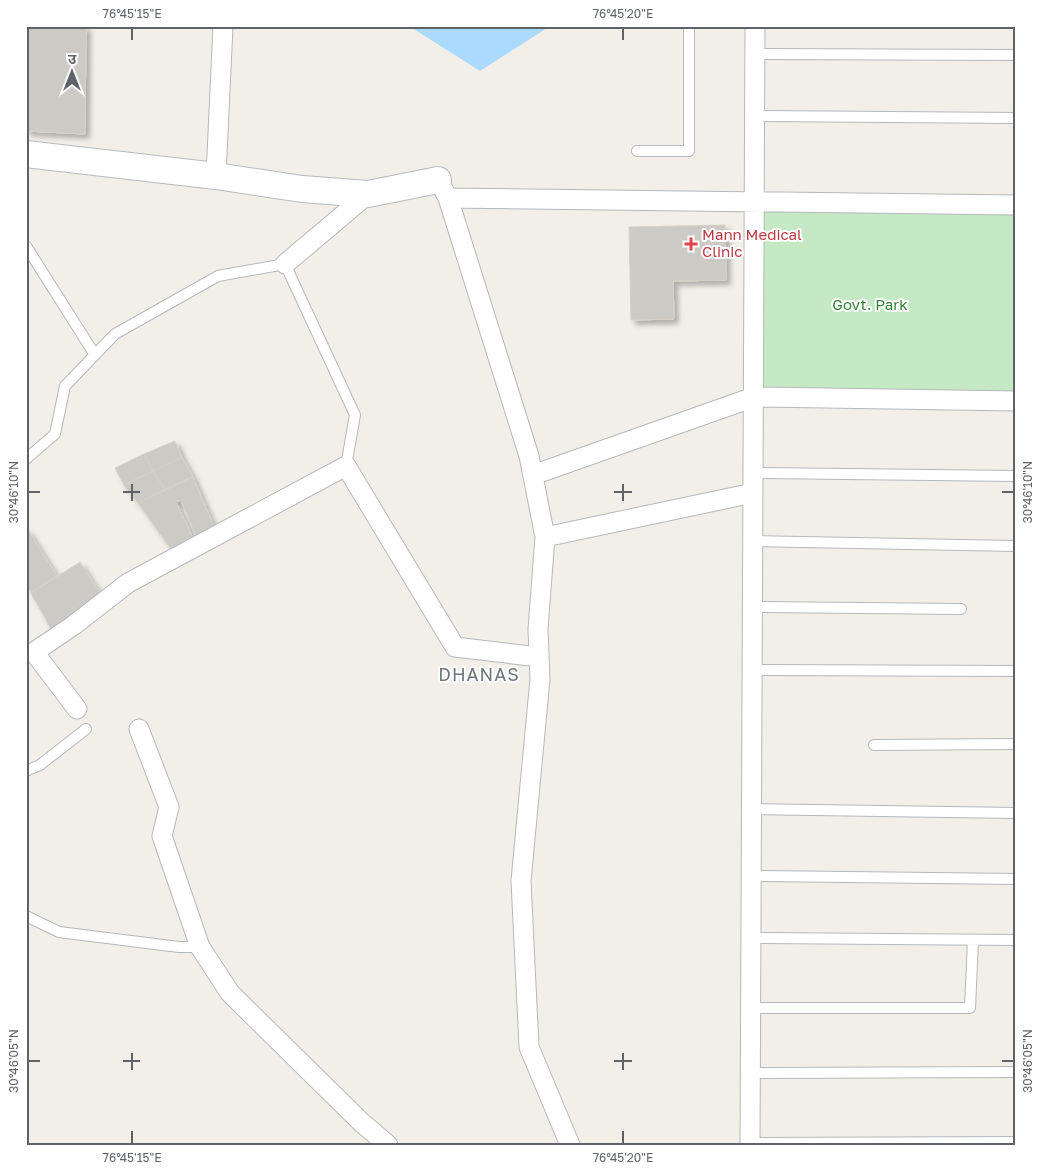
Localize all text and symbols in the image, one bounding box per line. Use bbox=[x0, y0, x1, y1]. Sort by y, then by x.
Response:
text: 76°45'15"E bbox=[103, 6, 161, 21]
text: 76°45'20"E bbox=[593, 6, 653, 21]
north arrow bbox=[48, 48, 98, 98]
text: उ bbox=[68, 50, 77, 67]
place label: Mann Medical Clinic bbox=[702, 225, 802, 260]
marker: Mann Medical Clinic bbox=[684, 237, 698, 251]
park label: Govt. Park bbox=[832, 295, 908, 313]
text: 30°46'10"N bbox=[6, 461, 21, 523]
text: 30°46'10"N bbox=[1020, 461, 1035, 523]
district label: DHANAS bbox=[438, 663, 520, 685]
text: 30°46'05"N bbox=[6, 1029, 21, 1093]
text: 30°46'05"N bbox=[1020, 1029, 1035, 1093]
text: 76°45'15"E bbox=[103, 1150, 161, 1165]
text: 76°45'20"E bbox=[593, 1150, 653, 1165]

